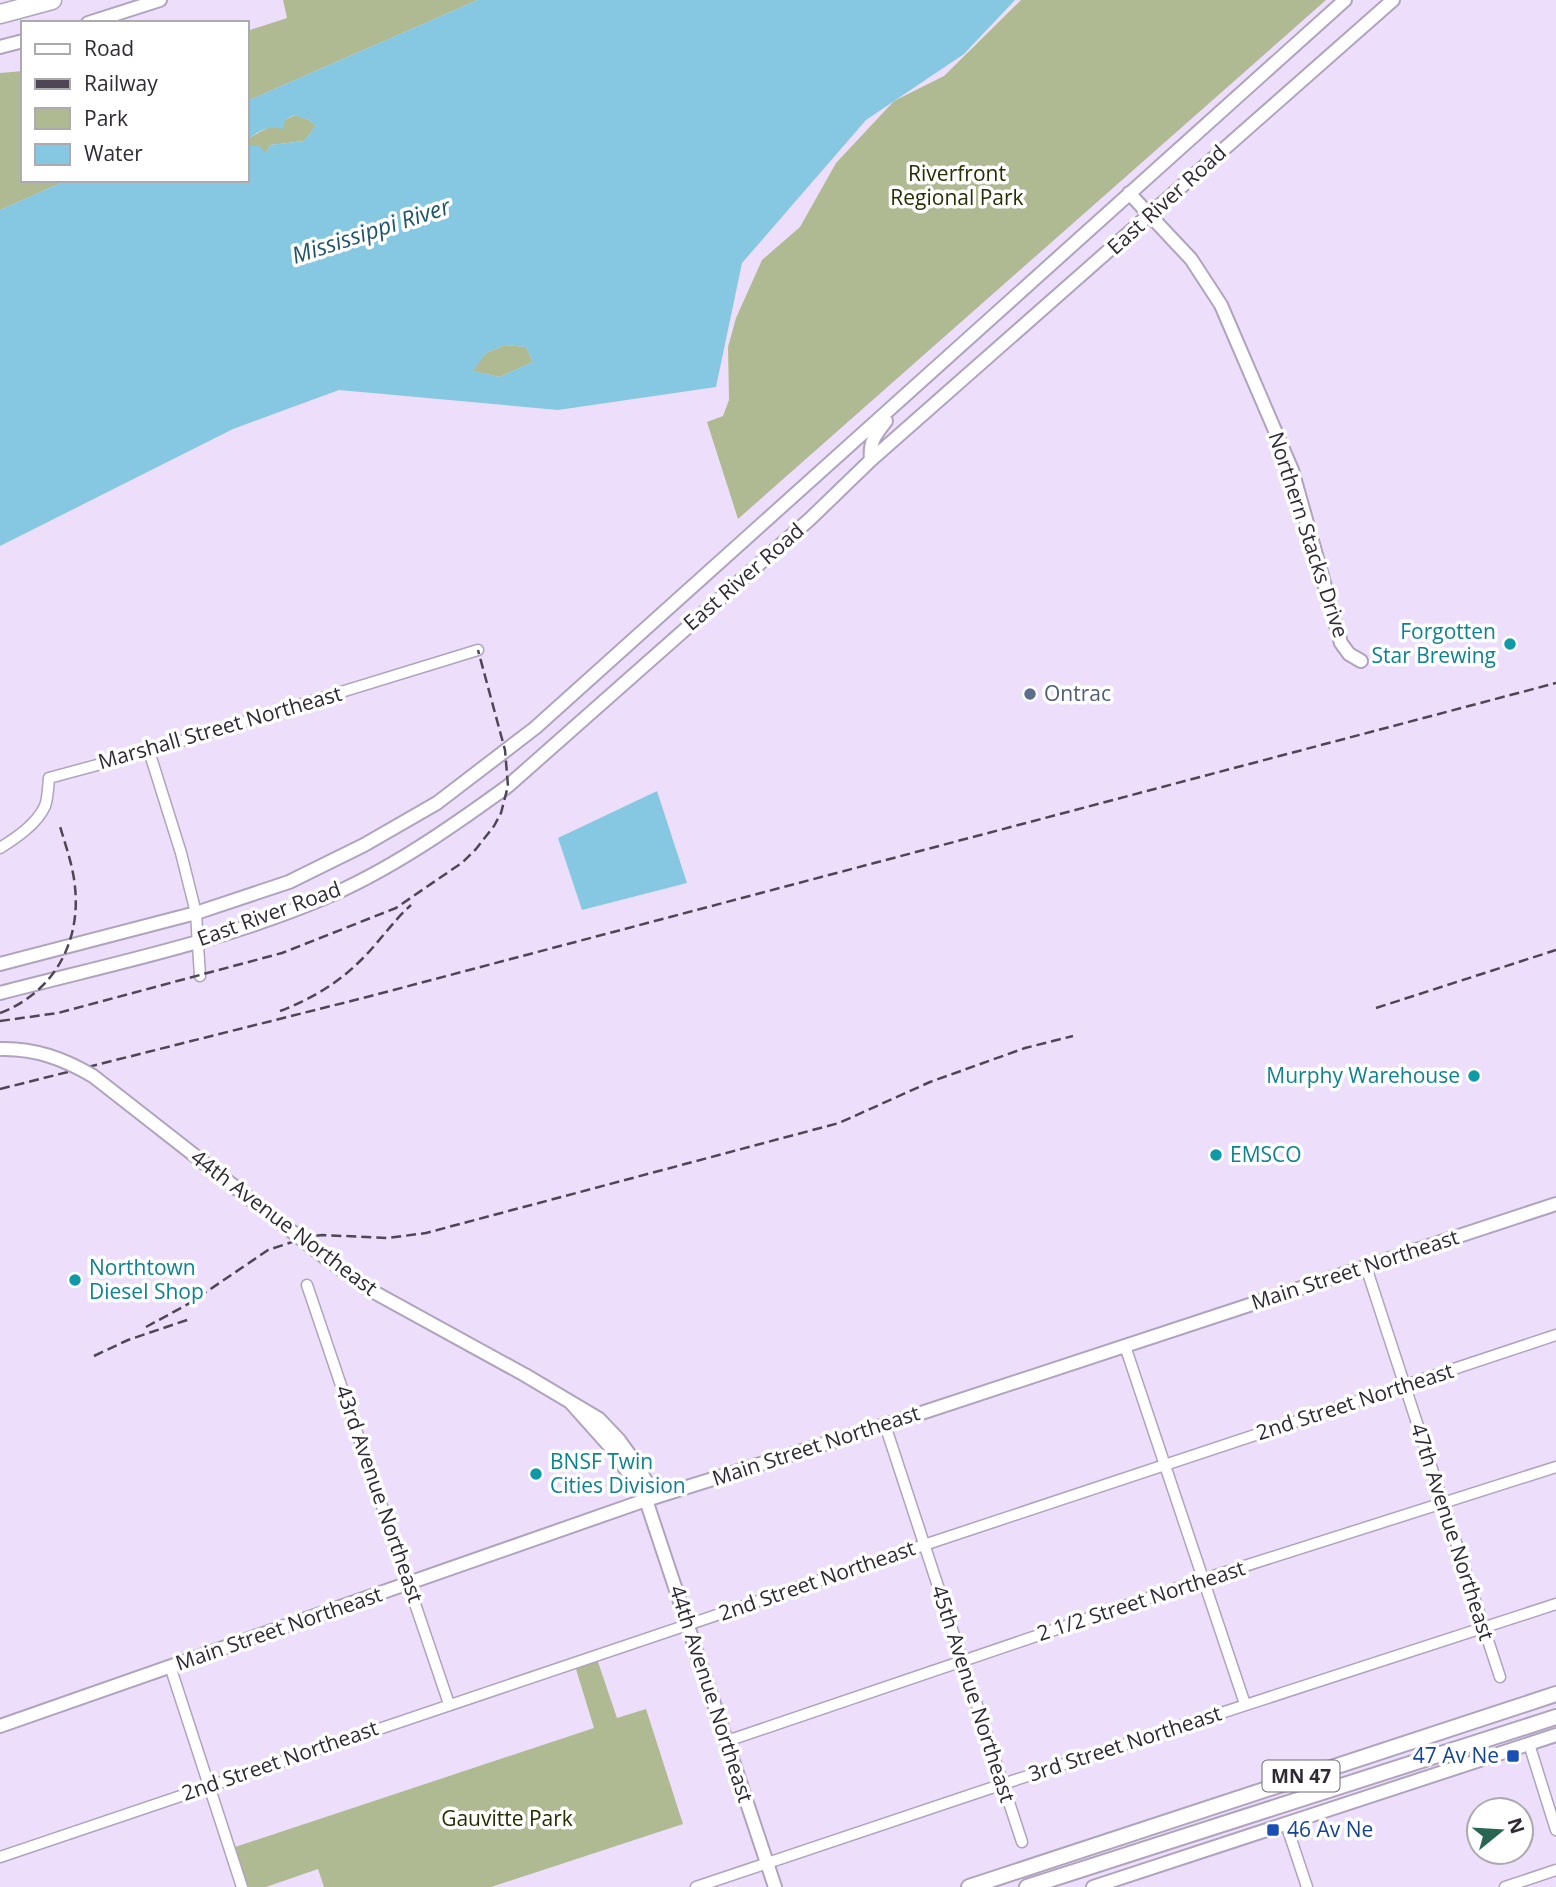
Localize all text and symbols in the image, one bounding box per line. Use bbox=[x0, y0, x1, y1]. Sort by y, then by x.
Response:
legend bbox=[21, 21, 248, 182]
text: Road bbox=[84, 34, 134, 62]
text: Railway bbox=[84, 69, 158, 97]
text: Park bbox=[84, 104, 128, 132]
street label: East River Road bbox=[1101, 138, 1232, 260]
text: Water bbox=[84, 139, 143, 167]
park label: Riverfront Regional Park bbox=[890, 159, 1024, 211]
water label: Mississippi River bbox=[287, 189, 455, 271]
street label: Northern Stacks Drive bbox=[1262, 428, 1355, 641]
street label: East River Road bbox=[677, 516, 810, 636]
place label: Forgotten Star Brewing bbox=[1371, 617, 1496, 669]
marker: Forgotten Star Brewing bbox=[1502, 636, 1518, 652]
street label: Marshall Street Northeast bbox=[95, 679, 345, 775]
place label: Ontrac bbox=[1044, 679, 1111, 707]
marker: Ontrac bbox=[1022, 686, 1038, 702]
street label: East River Road bbox=[193, 874, 344, 952]
place label: Murphy Warehouse bbox=[1266, 1061, 1460, 1089]
marker: Murphy Warehouse bbox=[1466, 1068, 1482, 1084]
place label: EMSCO bbox=[1230, 1140, 1302, 1168]
street label: 44th Avenue Northeast bbox=[186, 1143, 384, 1302]
marker: EMSCO bbox=[1208, 1147, 1224, 1163]
street label: Main Street Northeast bbox=[1247, 1222, 1462, 1316]
place label: Northtown Diesel Shop bbox=[89, 1253, 204, 1305]
marker: Northtown Diesel Shop bbox=[67, 1272, 83, 1288]
street label: 2nd Street Northeast bbox=[1253, 1356, 1457, 1446]
street label: 43rd Avenue Northeast bbox=[330, 1381, 430, 1606]
street label: Main Street Northeast bbox=[708, 1398, 923, 1492]
street label: 47th Avenue Northeast bbox=[1405, 1420, 1501, 1644]
place label: BNSF Twin Cities Division bbox=[550, 1447, 686, 1499]
marker: BNSF Twin Cities Division bbox=[528, 1466, 544, 1482]
street label: 2nd Street Northeast bbox=[715, 1533, 918, 1627]
street label: 2 1/2 Street Northeast bbox=[1033, 1553, 1248, 1647]
street label: Main Street Northeast bbox=[172, 1580, 386, 1677]
street label: 44th Avenue Northeast bbox=[664, 1582, 760, 1806]
street label: 45th Avenue Northeast bbox=[926, 1582, 1022, 1806]
street label: 3rd Street Northeast bbox=[1025, 1699, 1225, 1787]
street label: 2nd Street Northeast bbox=[178, 1713, 381, 1807]
place label: 47 Av Ne bbox=[1413, 1741, 1499, 1769]
marker: 47 Av Ne bbox=[1505, 1748, 1521, 1764]
road number: MN 47 bbox=[1262, 1760, 1340, 1792]
north arrow bbox=[1465, 1796, 1535, 1866]
park label: Gauvitte Park bbox=[441, 1804, 573, 1832]
text: N bbox=[1501, 1814, 1531, 1837]
place label: 46 Av Ne bbox=[1287, 1815, 1373, 1843]
marker: 46 Av Ne bbox=[1265, 1822, 1281, 1838]

